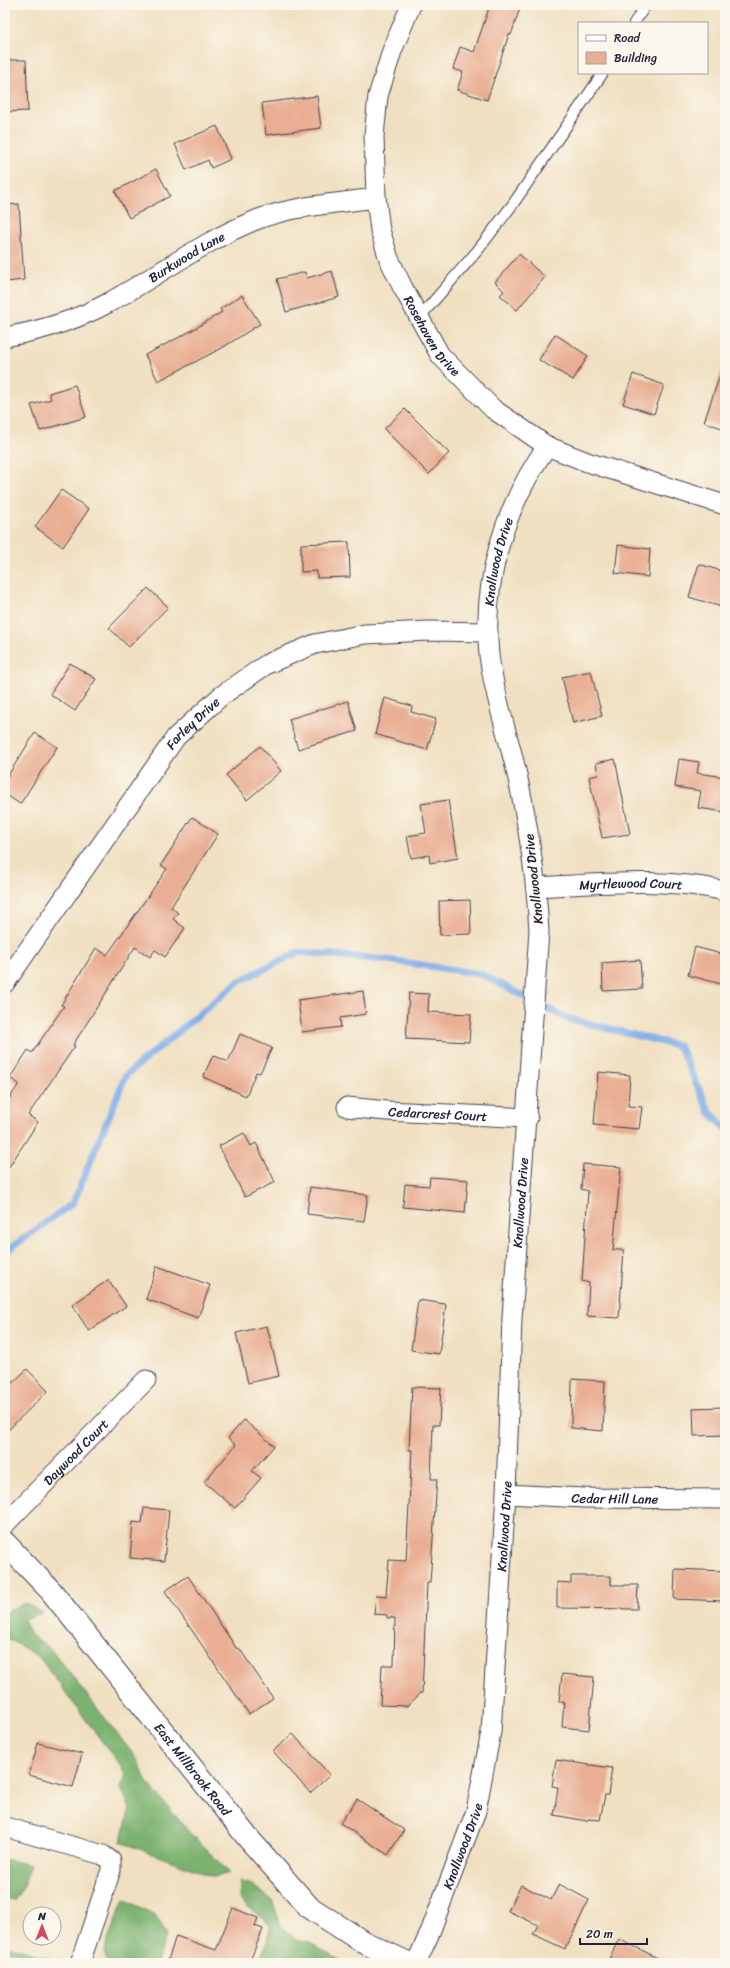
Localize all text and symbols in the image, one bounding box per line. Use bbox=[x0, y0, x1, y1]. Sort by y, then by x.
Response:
legend bbox=[578, 22, 708, 74]
text: Road bbox=[614, 27, 641, 49]
text: Building bbox=[614, 47, 657, 69]
street label: Burkwood Lane bbox=[144, 225, 229, 289]
street label: Rosehaven Drive bbox=[397, 291, 466, 382]
street label: Knollwood Drive bbox=[478, 514, 520, 607]
street label: Farley Drive bbox=[160, 691, 226, 755]
street label: Knollwood Drive bbox=[517, 832, 550, 925]
street label: Myrtlewood Court bbox=[579, 872, 684, 897]
street label: Cedarcrest Court bbox=[388, 1100, 488, 1128]
street label: Knollwood Drive bbox=[506, 1156, 535, 1249]
street label: Daywood Court bbox=[38, 1413, 115, 1491]
street label: Knollwood Drive bbox=[490, 1480, 518, 1572]
street label: Cedar Hill Lane bbox=[571, 1486, 659, 1511]
street label: East Millbrook Road bbox=[148, 1717, 238, 1822]
street label: Knollwood Drive bbox=[436, 1801, 489, 1893]
north arrow bbox=[22, 1906, 62, 1946]
text: N bbox=[37, 1907, 46, 1926]
scale bar bbox=[580, 1920, 647, 1946]
text: 20 m bbox=[586, 1923, 613, 1945]

